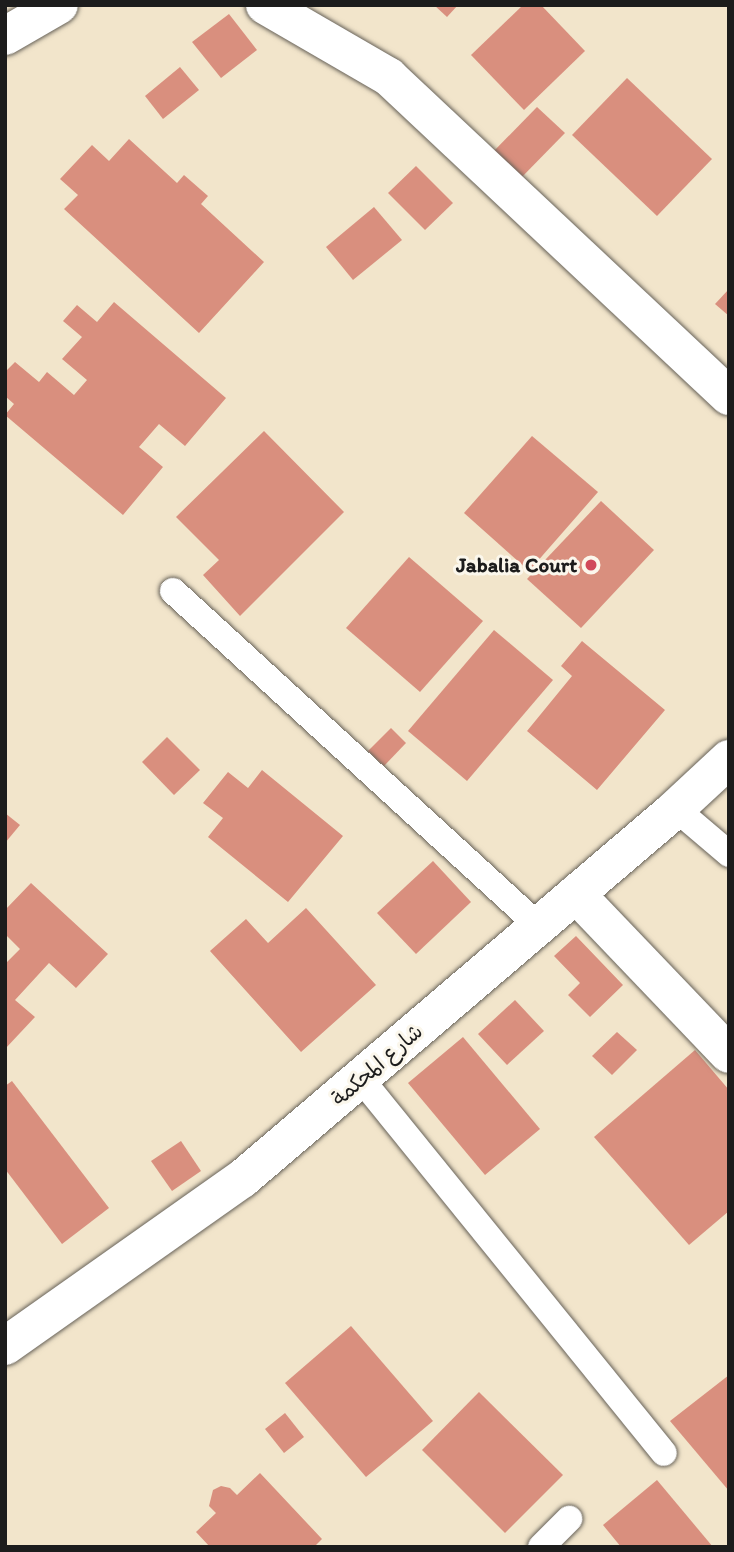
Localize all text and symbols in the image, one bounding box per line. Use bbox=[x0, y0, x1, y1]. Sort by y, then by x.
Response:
place label: Jabalia Court bbox=[456, 552, 577, 578]
marker: Jabalia Court bbox=[583, 557, 599, 573]
street label: شارع المحكمة bbox=[326, 1019, 428, 1111]

